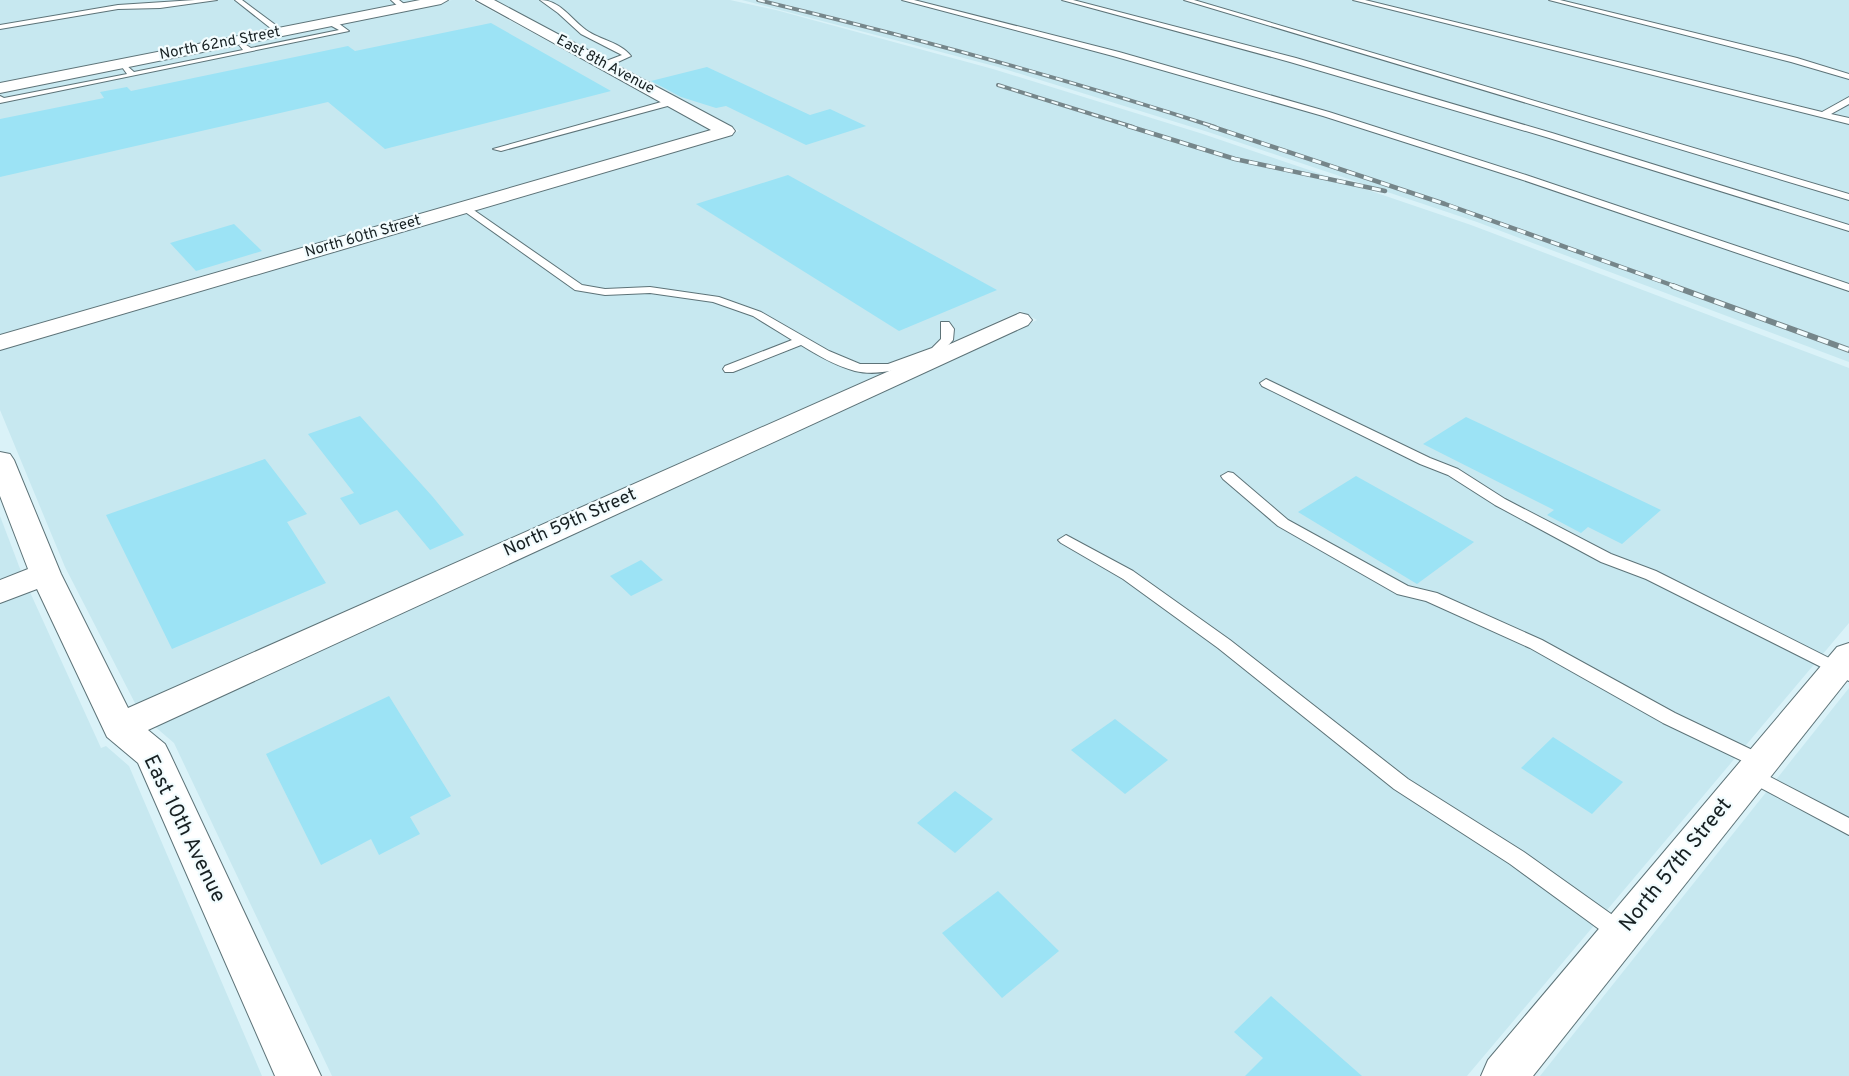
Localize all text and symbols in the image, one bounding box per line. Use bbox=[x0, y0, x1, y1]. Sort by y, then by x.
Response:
street label: North 62nd Street bbox=[158, 23, 282, 65]
street label: East 8th Avenue bbox=[553, 31, 657, 99]
street label: North 60th Street bbox=[303, 211, 423, 263]
street label: North 59th Street bbox=[500, 483, 640, 563]
street label: East 10th Avenue bbox=[137, 751, 231, 907]
street label: North 57th Street bbox=[1614, 793, 1738, 937]

